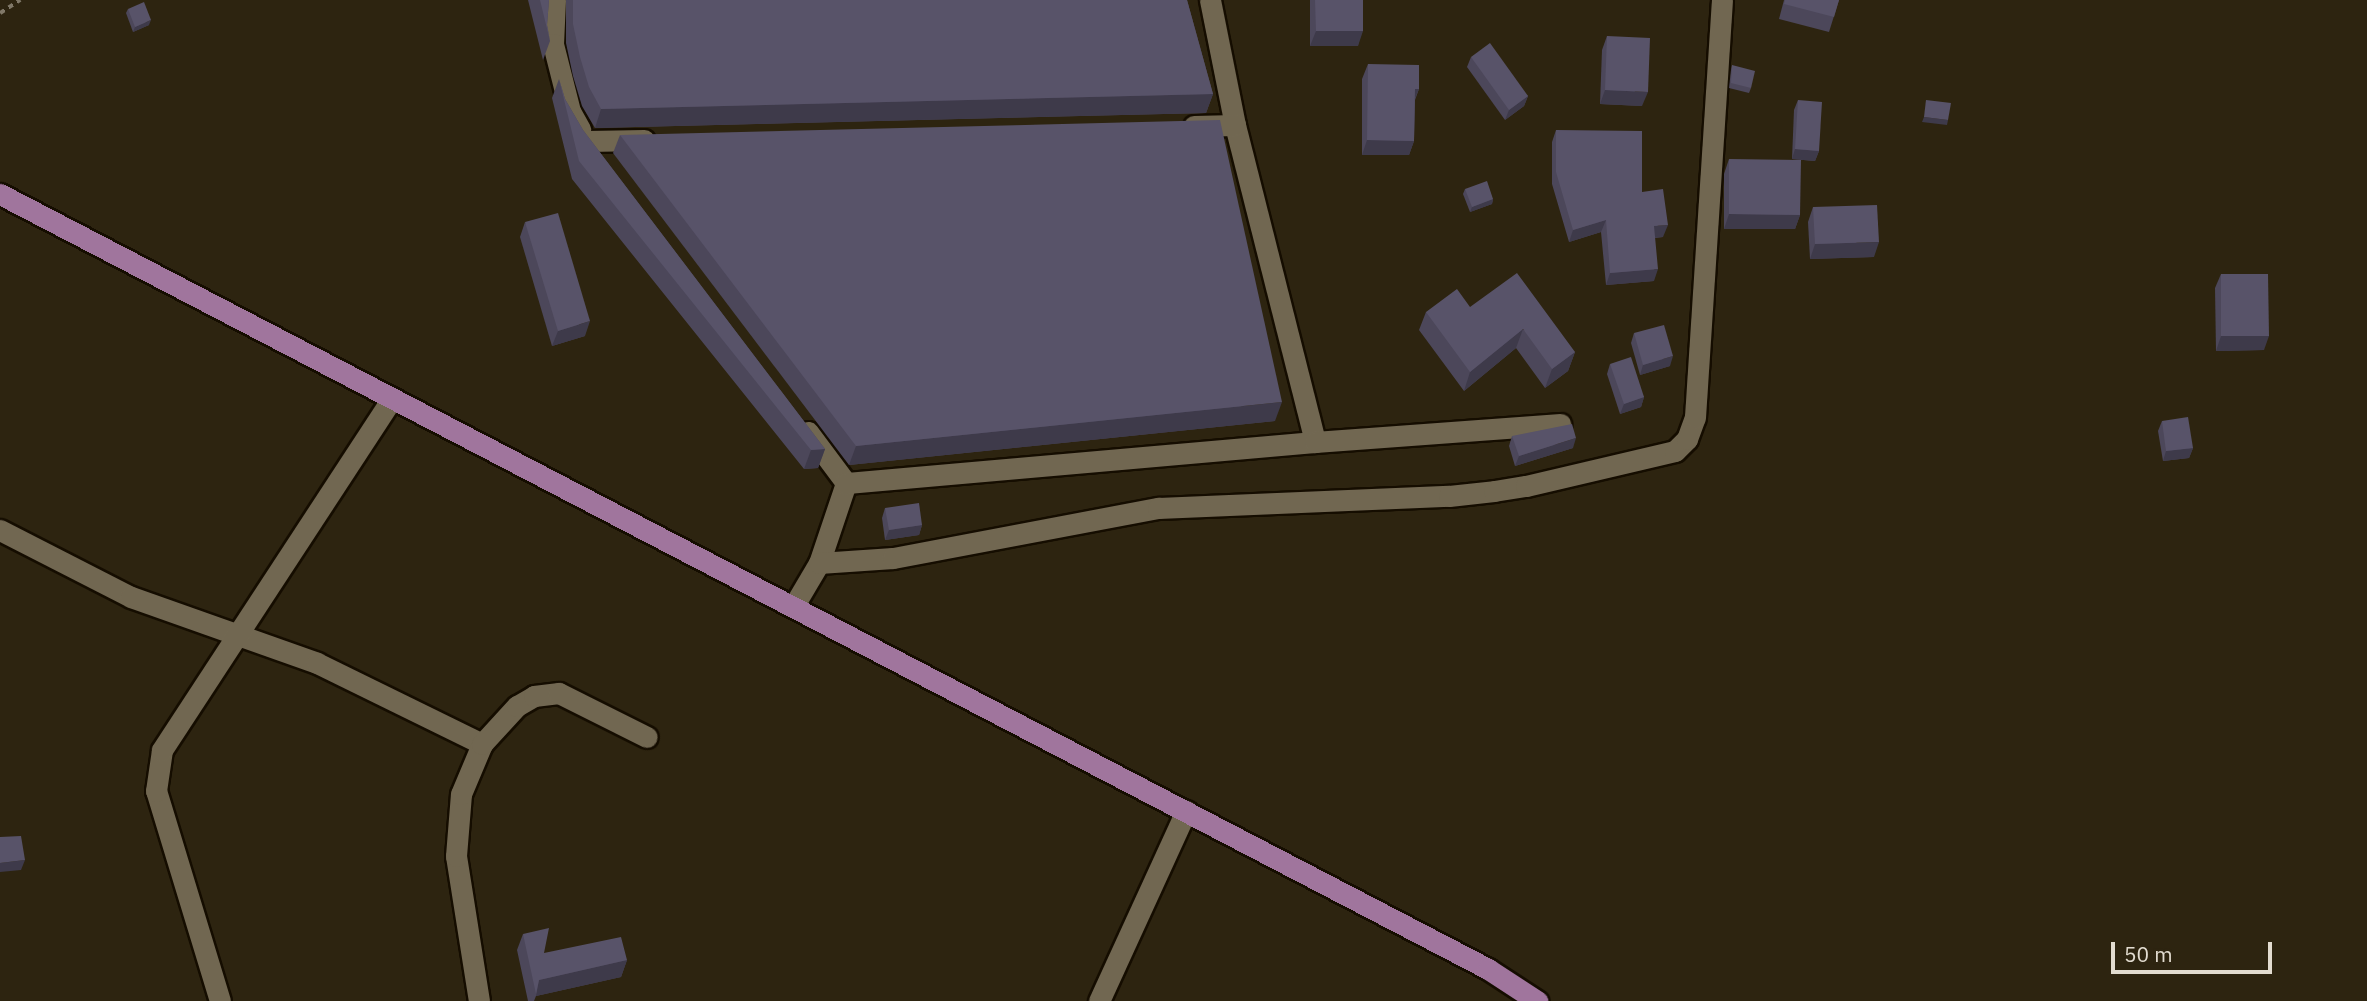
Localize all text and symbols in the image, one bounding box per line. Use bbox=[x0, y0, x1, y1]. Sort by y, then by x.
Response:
scale bar bbox=[2115, 928, 2276, 972]
text: 50 m bbox=[2124, 940, 2173, 968]

